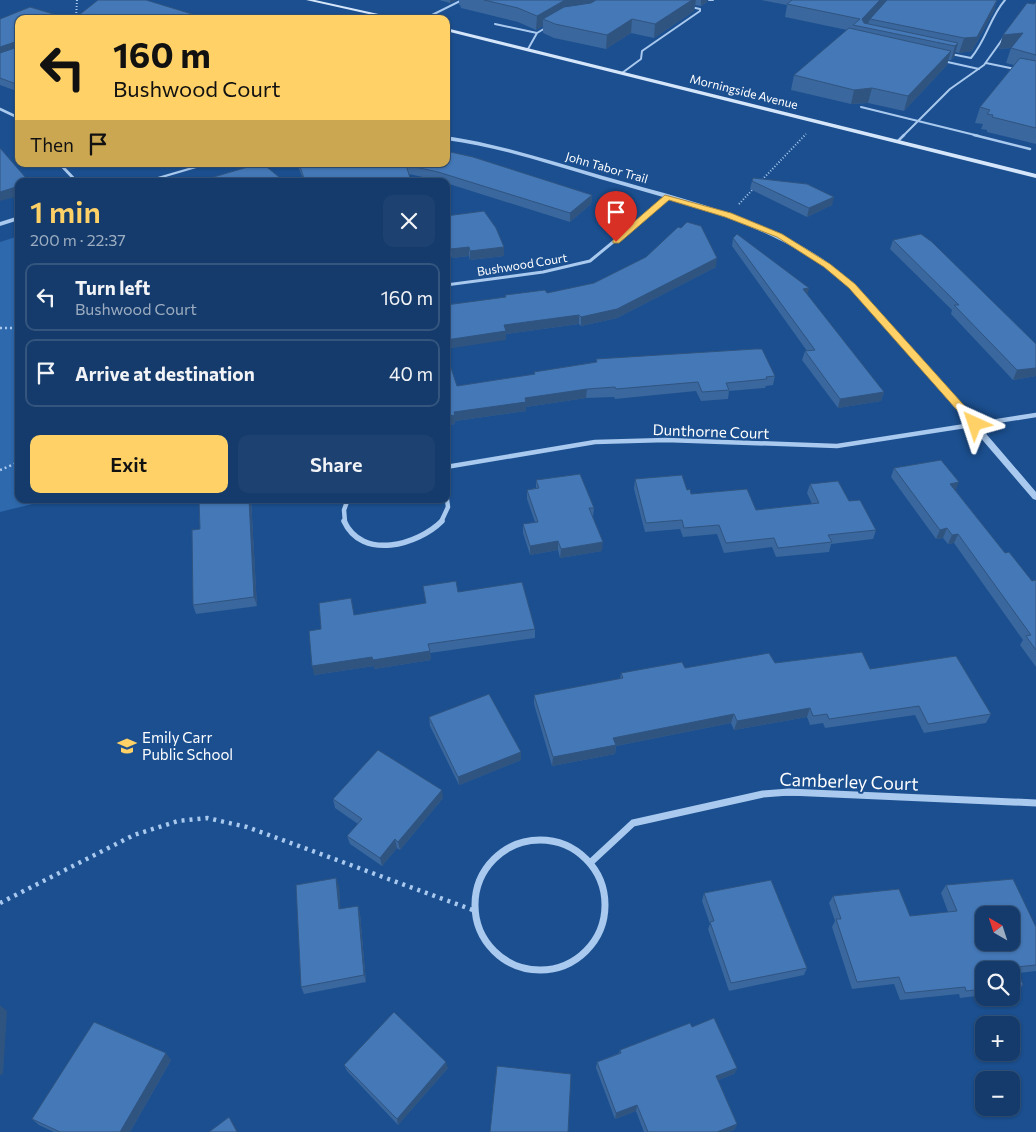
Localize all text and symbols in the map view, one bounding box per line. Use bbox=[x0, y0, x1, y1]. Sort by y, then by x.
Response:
text: 160 m bbox=[113, 32, 211, 75]
icon: left bbox=[30, 35, 95, 100]
street label: Morningside Avenue bbox=[689, 71, 799, 111]
text: Bushwood Court bbox=[113, 75, 281, 102]
icon: arrive bbox=[84, 130, 112, 158]
text: Then bbox=[30, 133, 74, 156]
street label: John Tabor Trail bbox=[564, 149, 650, 186]
pin bbox=[595, 191, 637, 242]
text: 1 min bbox=[30, 192, 101, 229]
button: close bbox=[383, 195, 435, 247]
icon: arrive bbox=[602, 198, 630, 226]
text: 200 m · 22:37 bbox=[30, 230, 126, 249]
street label: Bushwood Court bbox=[476, 250, 568, 278]
text: Turn left bbox=[75, 276, 150, 299]
icon: left bbox=[32, 283, 60, 311]
text: 160 m bbox=[381, 286, 433, 309]
text: Bushwood Court bbox=[75, 299, 197, 318]
icon: arrive bbox=[32, 359, 60, 387]
text: Arrive at destination bbox=[75, 362, 255, 385]
text: 40 m bbox=[389, 362, 433, 385]
position arrow bbox=[948, 397, 1000, 449]
street label: Dunthorne Court bbox=[652, 420, 770, 442]
button: Exit bbox=[30, 435, 228, 493]
button: Share bbox=[238, 435, 435, 493]
place label: Emily Carr Public School bbox=[142, 728, 233, 763]
school or university icon: Emily Carr Public School bbox=[116, 735, 138, 757]
street label: Camberley Court bbox=[779, 768, 919, 794]
north arrow bbox=[975, 906, 1020, 951]
map controls bbox=[975, 906, 1020, 1116]
button: search bbox=[975, 961, 1020, 1006]
button: + bbox=[975, 1016, 1020, 1061]
button: − bbox=[975, 1071, 1020, 1116]

